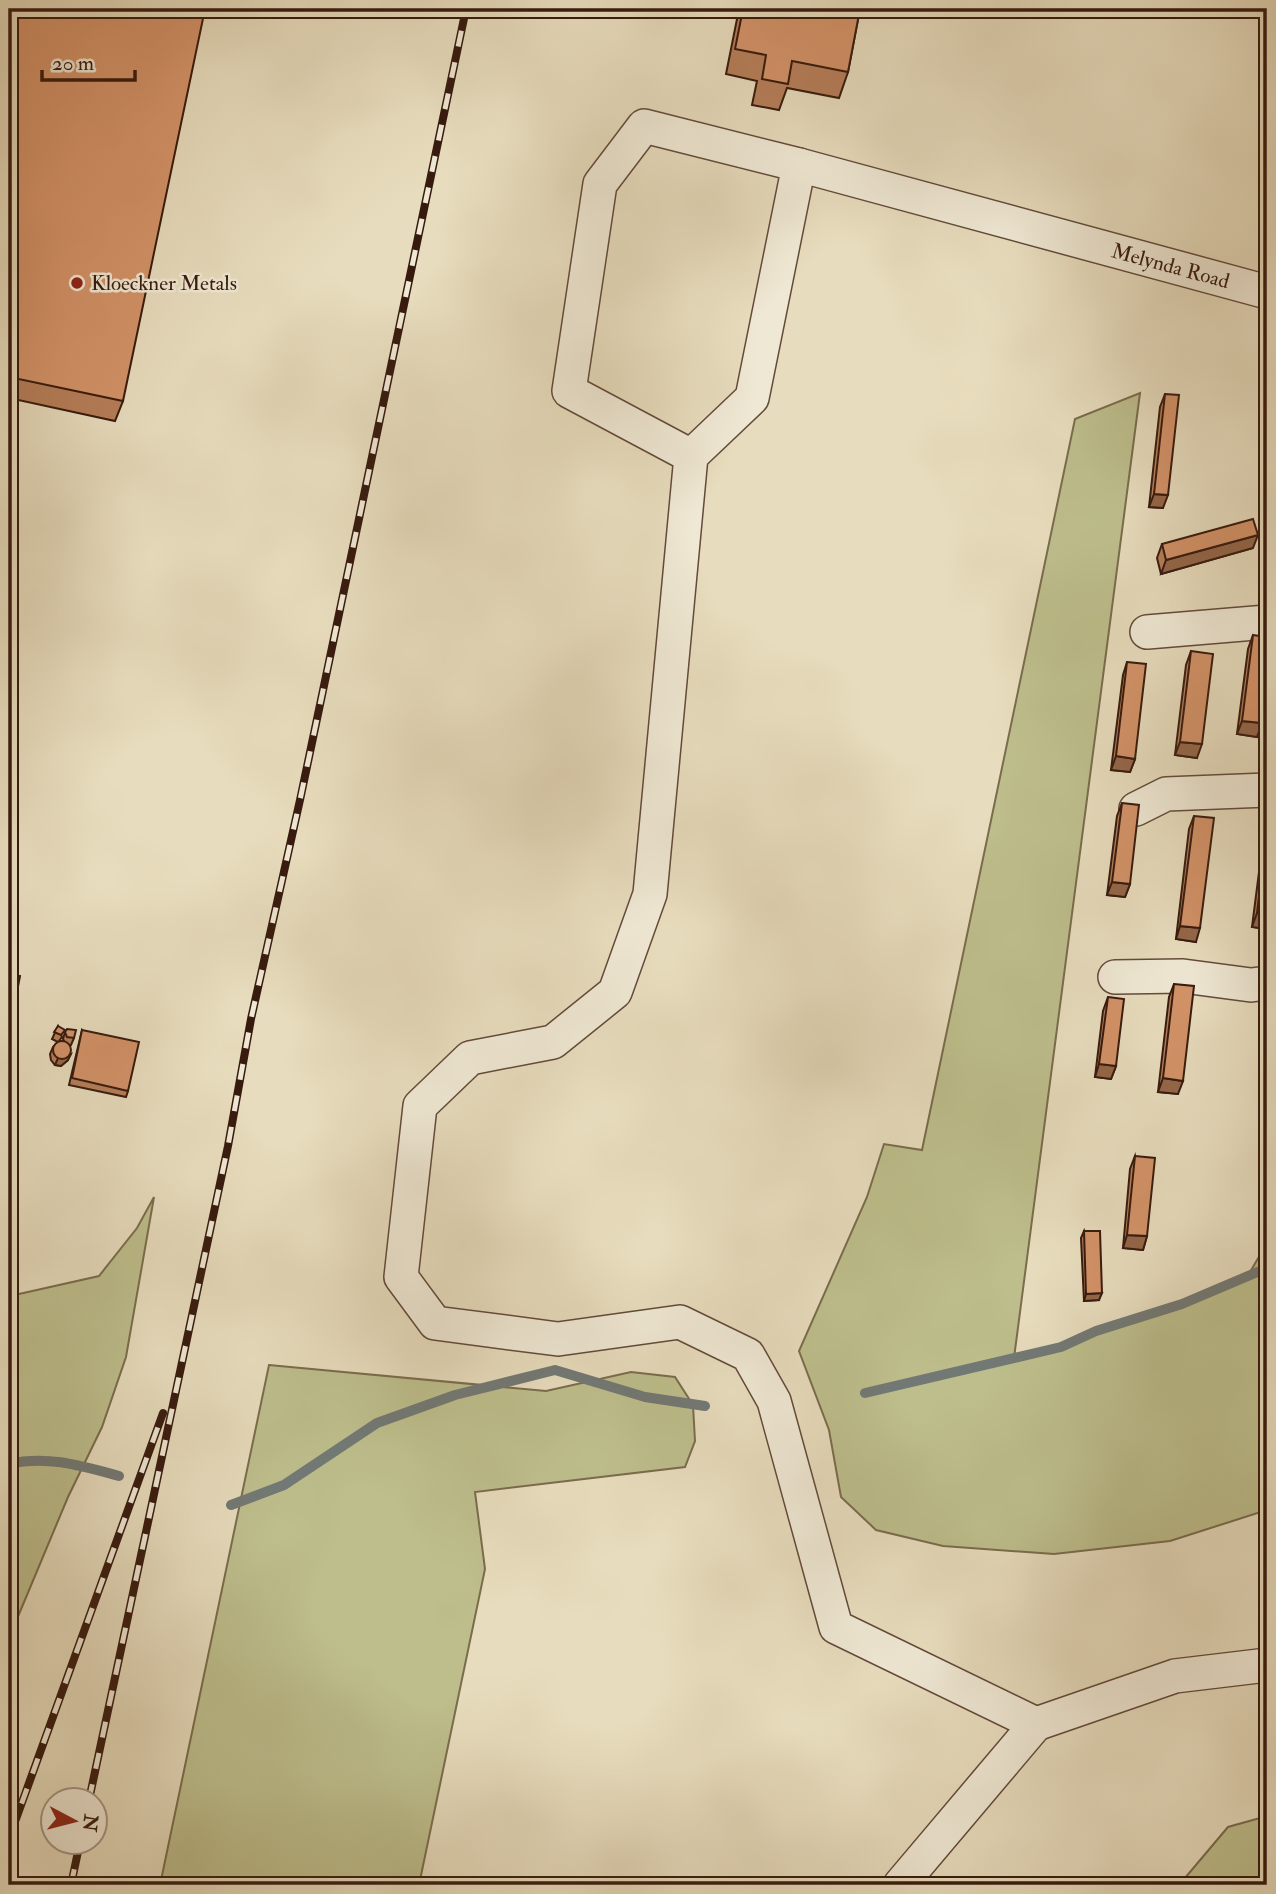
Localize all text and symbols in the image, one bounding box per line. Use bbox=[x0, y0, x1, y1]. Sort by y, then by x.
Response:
scale bar bbox=[42, 38, 135, 82]
text: 20 m bbox=[52, 50, 94, 77]
street label: Melynda Road bbox=[1108, 237, 1233, 295]
place label: Kloeckner Metals bbox=[91, 270, 237, 297]
marker: Kloeckner Metals bbox=[69, 275, 85, 291]
north arrow bbox=[38, 1786, 108, 1856]
text: N bbox=[77, 1812, 103, 1834]

